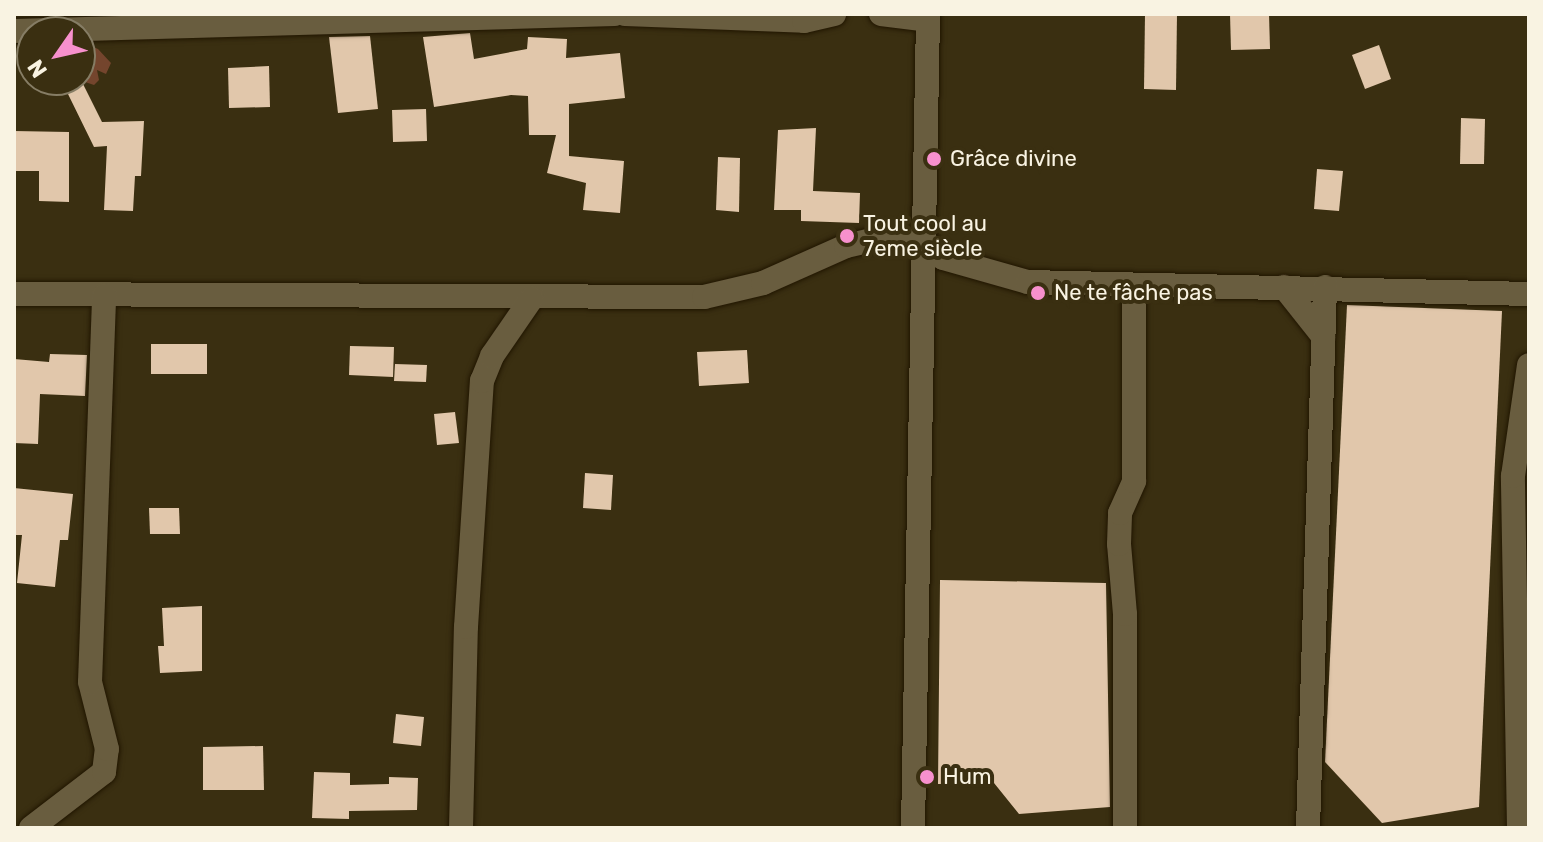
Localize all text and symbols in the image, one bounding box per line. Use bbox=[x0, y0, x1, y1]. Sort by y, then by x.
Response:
north arrow bbox=[16, 16, 96, 96]
text: N bbox=[22, 54, 53, 83]
place label: Grâce divine bbox=[950, 146, 1077, 172]
marker: Grâce divine bbox=[925, 150, 943, 168]
place label: Tout cool au 7eme siècle bbox=[863, 210, 987, 262]
marker: Tout cool au 7eme siècle bbox=[838, 227, 856, 245]
place label: Ne te fâche pas bbox=[1054, 280, 1213, 306]
marker: Ne te fâche pas bbox=[1029, 284, 1047, 302]
place label: Hum bbox=[943, 764, 992, 790]
marker: Hum bbox=[918, 768, 936, 786]

